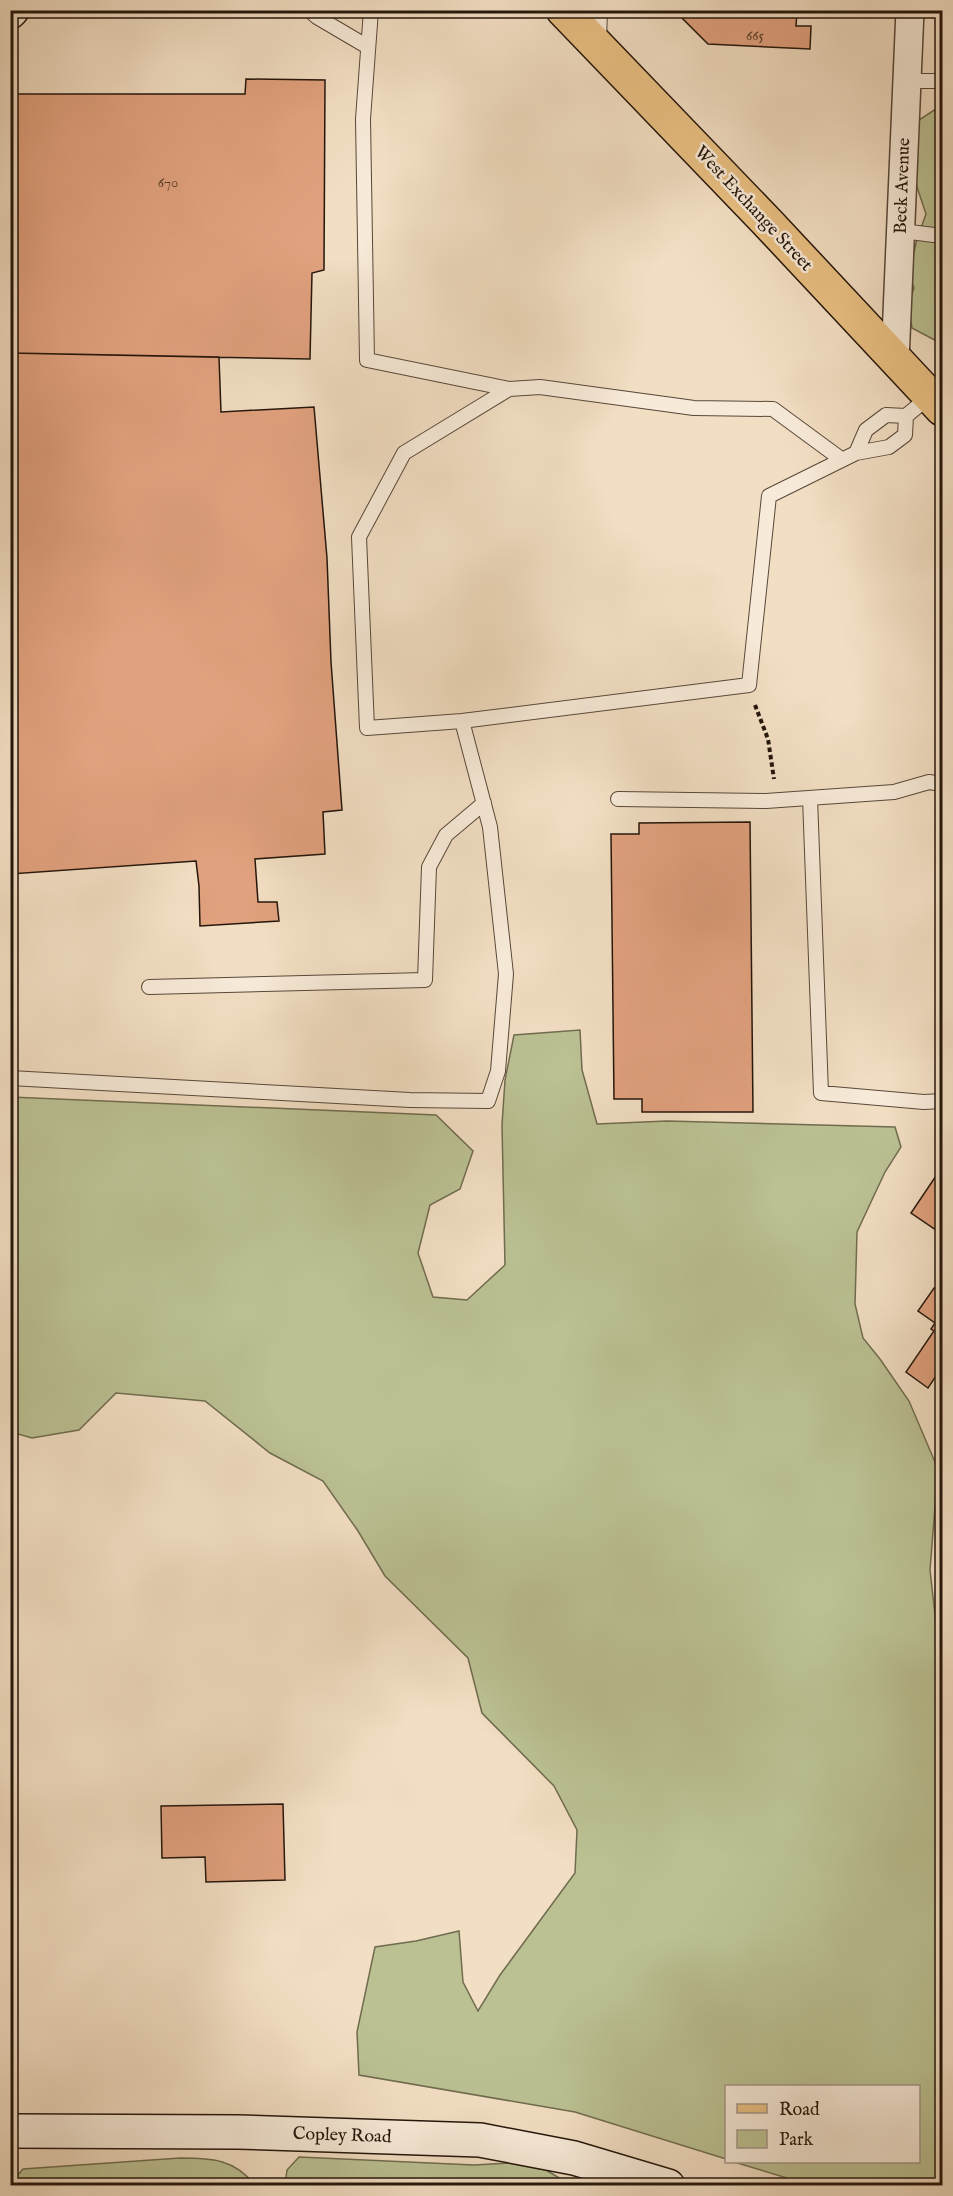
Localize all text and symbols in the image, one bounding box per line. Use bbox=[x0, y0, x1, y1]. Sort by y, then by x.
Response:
house number: 665 bbox=[746, 26, 765, 45]
street label: Beck Avenue bbox=[890, 137, 916, 235]
street label: West Exchange Street bbox=[689, 141, 817, 277]
house number: 670 bbox=[158, 173, 178, 192]
legend bbox=[725, 2085, 920, 2163]
text: Road bbox=[779, 2099, 820, 2122]
street label: Copley Road bbox=[292, 2123, 392, 2149]
text: Park bbox=[779, 2129, 814, 2152]

